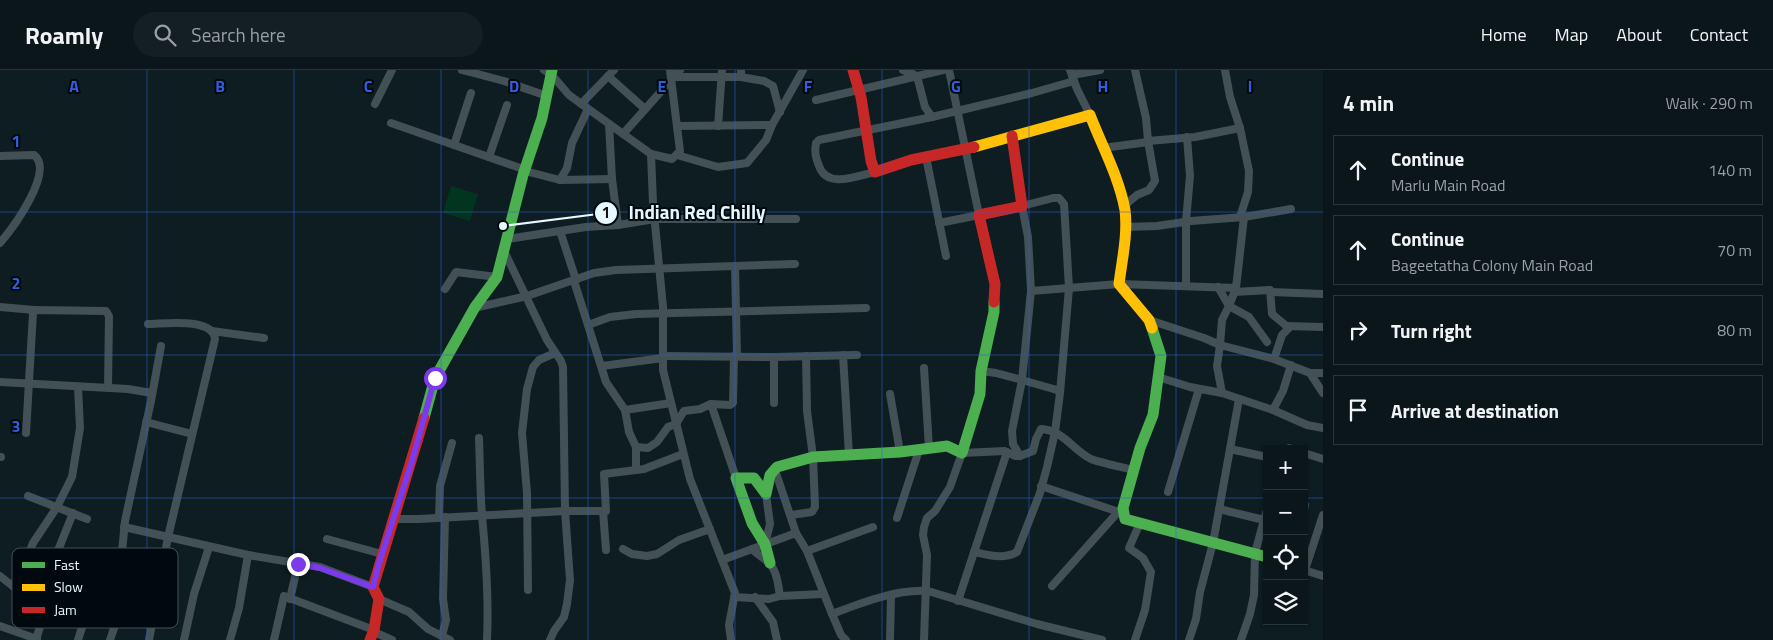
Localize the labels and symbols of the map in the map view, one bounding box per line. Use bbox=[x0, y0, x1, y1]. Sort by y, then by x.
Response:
text: A bbox=[69, 74, 79, 98]
text: B bbox=[215, 74, 225, 98]
text: C bbox=[364, 74, 373, 98]
text: D bbox=[509, 74, 519, 98]
text: E bbox=[658, 74, 667, 98]
text: F bbox=[804, 74, 813, 98]
text: G bbox=[951, 74, 961, 98]
text: H bbox=[1098, 74, 1108, 98]
text: I bbox=[1248, 74, 1252, 98]
text: 1 bbox=[12, 129, 20, 153]
callout: Indian Red Chilly bbox=[593, 196, 775, 230]
text: Indian Red Chilly bbox=[628, 197, 766, 226]
text: 1 bbox=[602, 201, 610, 224]
text: 2 bbox=[12, 271, 20, 295]
route start bbox=[424, 367, 447, 390]
text: 3 bbox=[12, 414, 20, 438]
legend bbox=[12, 548, 178, 628]
route end bbox=[287, 553, 310, 576]
text: Fast bbox=[54, 554, 79, 575]
text: Slow bbox=[54, 576, 83, 597]
text: Jam bbox=[54, 599, 77, 620]

